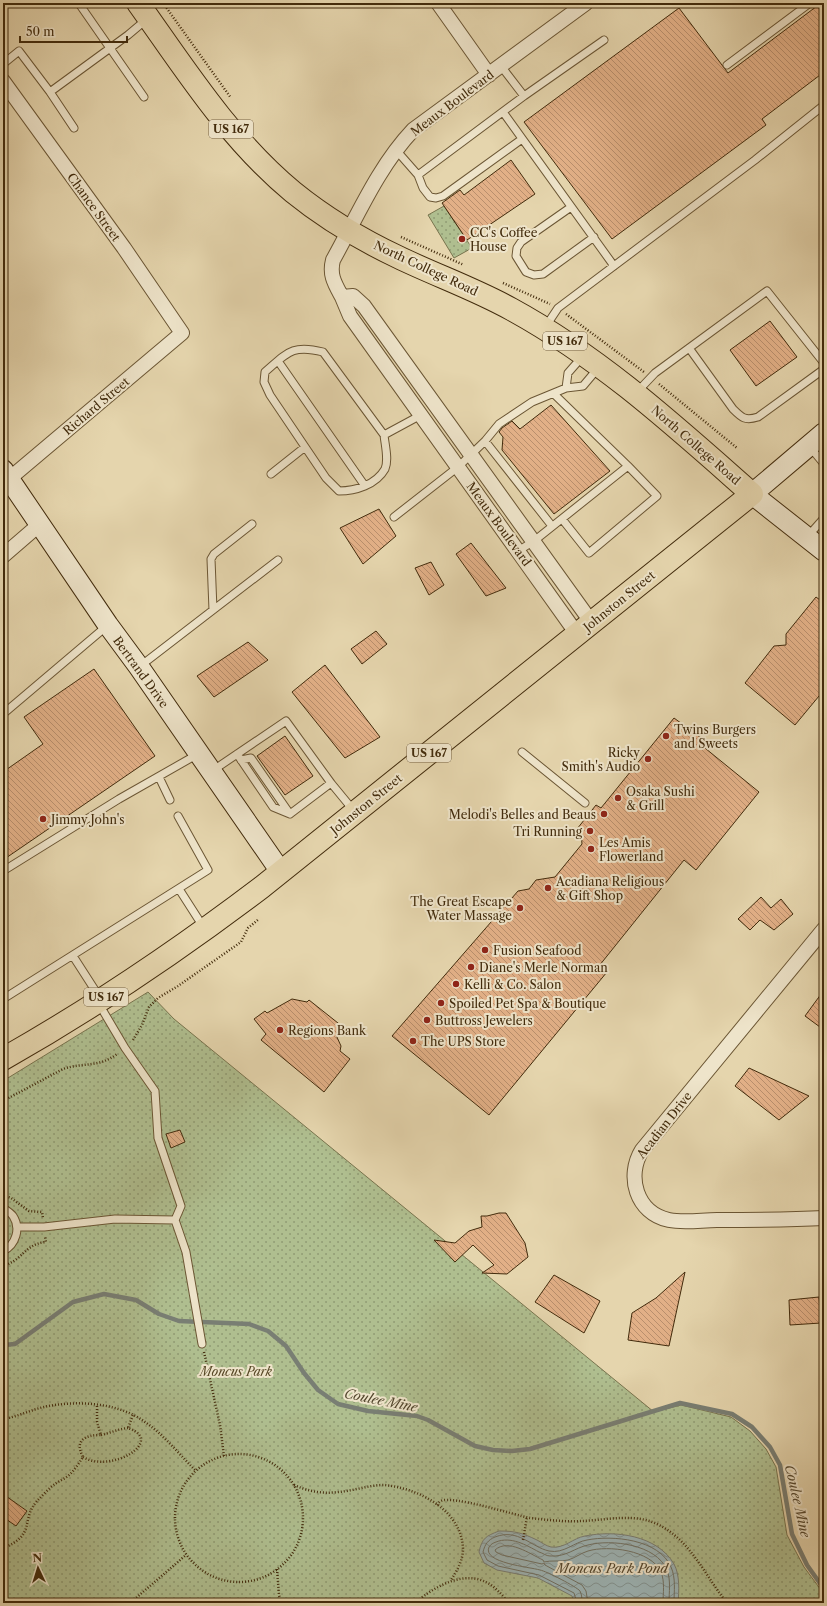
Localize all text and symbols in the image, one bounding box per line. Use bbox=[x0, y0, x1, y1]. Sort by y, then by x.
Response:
scale bar bbox=[20, 18, 127, 44]
text: 50 m bbox=[26, 24, 55, 39]
street label: Meaux Boulevard bbox=[407, 66, 497, 139]
road number: US 167 bbox=[209, 120, 253, 138]
street label: Chance Street bbox=[64, 170, 124, 245]
place label: CC's Coffee House bbox=[470, 225, 538, 254]
marker: CC's Coffee House bbox=[457, 234, 467, 244]
street label: North College Road bbox=[371, 237, 481, 299]
road number: US 167 bbox=[543, 332, 587, 350]
street label: Richard Street bbox=[60, 373, 133, 438]
street label: North College Road bbox=[648, 402, 744, 488]
street label: Meaux Boulevard bbox=[463, 479, 535, 569]
street label: Johnston Street bbox=[579, 567, 658, 636]
street label: Bertrand Drive bbox=[110, 633, 172, 711]
place label: Twins Burgers and Sweets bbox=[674, 722, 756, 751]
marker: Twins Burgers and Sweets bbox=[661, 731, 671, 741]
road number: US 167 bbox=[407, 744, 451, 762]
place label: Ricky Smith's Audio bbox=[562, 745, 640, 774]
marker: Ricky Smith's Audio bbox=[643, 754, 653, 764]
street label: Johnston Street bbox=[326, 770, 405, 839]
place label: Osaka Sushi & Grill bbox=[626, 784, 695, 813]
marker: Osaka Sushi & Grill bbox=[613, 793, 623, 803]
place label: Melodi's Belles and Beaus bbox=[449, 807, 596, 822]
marker: Melodi's Belles and Beaus bbox=[599, 809, 609, 819]
place label: Jimmy John's bbox=[49, 812, 125, 827]
marker: Jimmy John's bbox=[38, 814, 48, 824]
place label: Tri Running bbox=[513, 824, 583, 839]
marker: Tri Running bbox=[585, 826, 595, 836]
place label: Les Amis Flowerland bbox=[599, 835, 664, 864]
marker: Les Amis Flowerland bbox=[586, 844, 596, 854]
place label: Acadiana Religious & Gift Shop bbox=[555, 874, 664, 903]
marker: Acadiana Religious & Gift Shop bbox=[543, 883, 553, 893]
place label: The Great Escape Water Massage bbox=[410, 894, 512, 923]
marker: The Great Escape Water Massage bbox=[515, 903, 525, 913]
place label: Fusion Seafood bbox=[493, 943, 582, 958]
marker: Fusion Seafood bbox=[480, 945, 490, 955]
place label: Diane's Merle Norman bbox=[479, 960, 608, 975]
marker: Diane's Merle Norman bbox=[466, 962, 476, 972]
place label: Kelli & Co. Salon bbox=[464, 977, 562, 992]
marker: Kelli & Co. Salon bbox=[451, 979, 461, 989]
road number: US 167 bbox=[84, 988, 128, 1006]
place label: Spoiled Pet Spa & Boutique bbox=[449, 996, 607, 1011]
marker: Spoiled Pet Spa & Boutique bbox=[436, 998, 446, 1008]
place label: Buttross Jewelers bbox=[435, 1013, 533, 1028]
marker: Buttross Jewelers bbox=[422, 1015, 432, 1025]
place label: Regions Bank bbox=[288, 1023, 367, 1038]
marker: Regions Bank bbox=[275, 1025, 285, 1035]
place label: The UPS Store bbox=[421, 1034, 506, 1049]
marker: The UPS Store bbox=[408, 1036, 418, 1046]
street label: Acadian Drive bbox=[633, 1088, 695, 1162]
park label: Moncus Park bbox=[198, 1364, 273, 1379]
water label: Coulee Mine bbox=[343, 1385, 420, 1415]
water label: Coulee Mine bbox=[782, 1463, 814, 1540]
north arrow bbox=[18, 1548, 58, 1588]
text: N bbox=[32, 1551, 43, 1565]
water label: Moncus Park Pond bbox=[554, 1560, 669, 1576]

